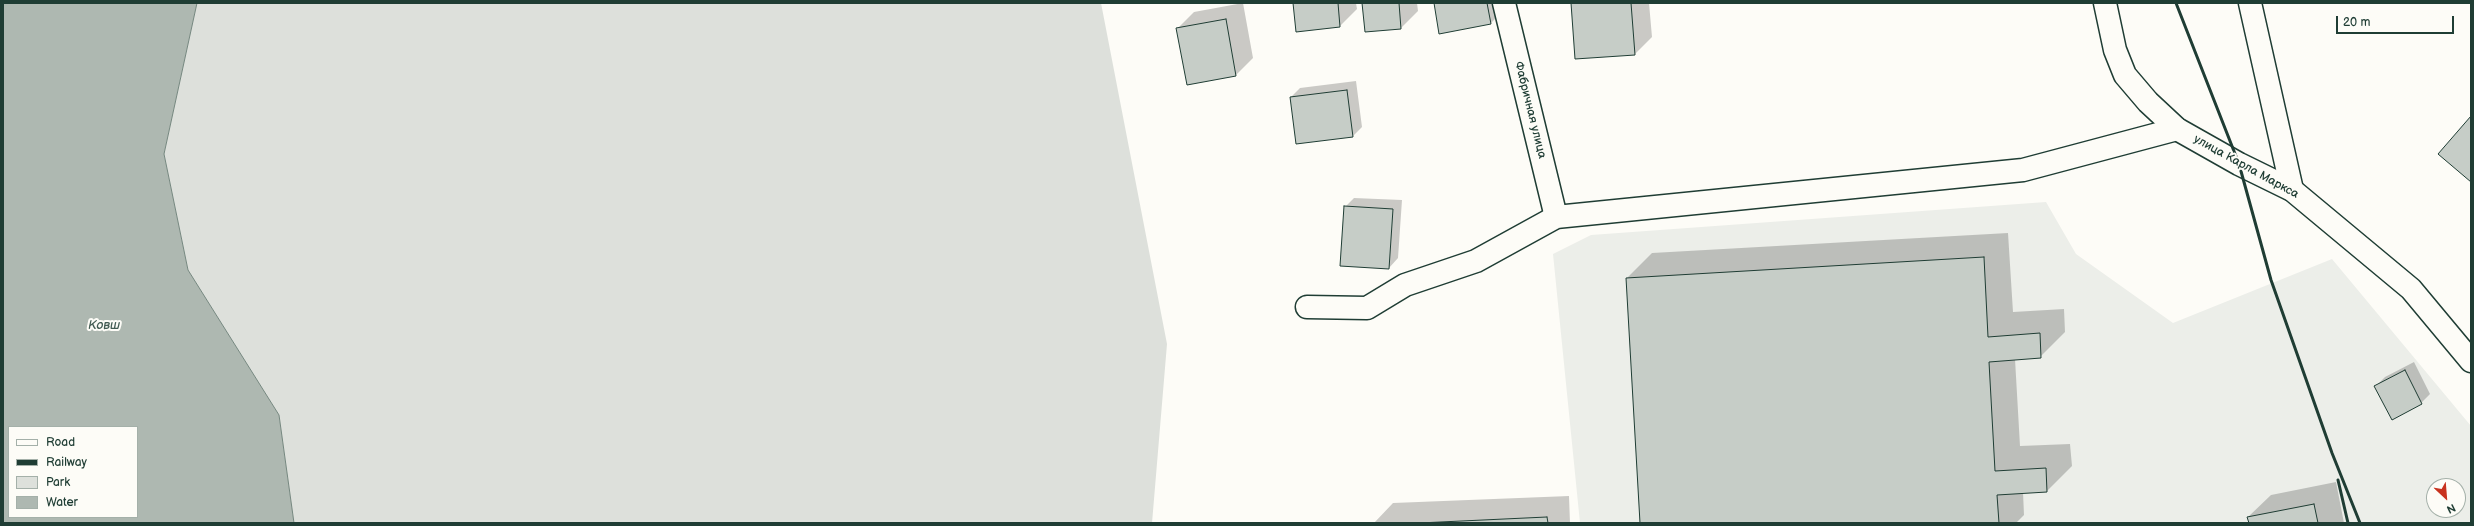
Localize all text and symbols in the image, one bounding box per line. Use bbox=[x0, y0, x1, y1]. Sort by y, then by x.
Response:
scale bar bbox=[2338, 8, 2456, 34]
text: 20 m bbox=[2343, 15, 2370, 30]
street label: Фабричная улица bbox=[1511, 60, 1549, 160]
street label: улица Карла Маркса bbox=[2191, 132, 2301, 202]
water label: Ковш bbox=[88, 318, 120, 334]
legend bbox=[8, 426, 138, 518]
text: Road bbox=[46, 435, 75, 450]
text: Railway bbox=[46, 455, 87, 470]
text: Park bbox=[46, 475, 70, 490]
north arrow bbox=[2426, 478, 2466, 518]
text: Water bbox=[46, 495, 78, 510]
text: N bbox=[2444, 501, 2458, 516]

